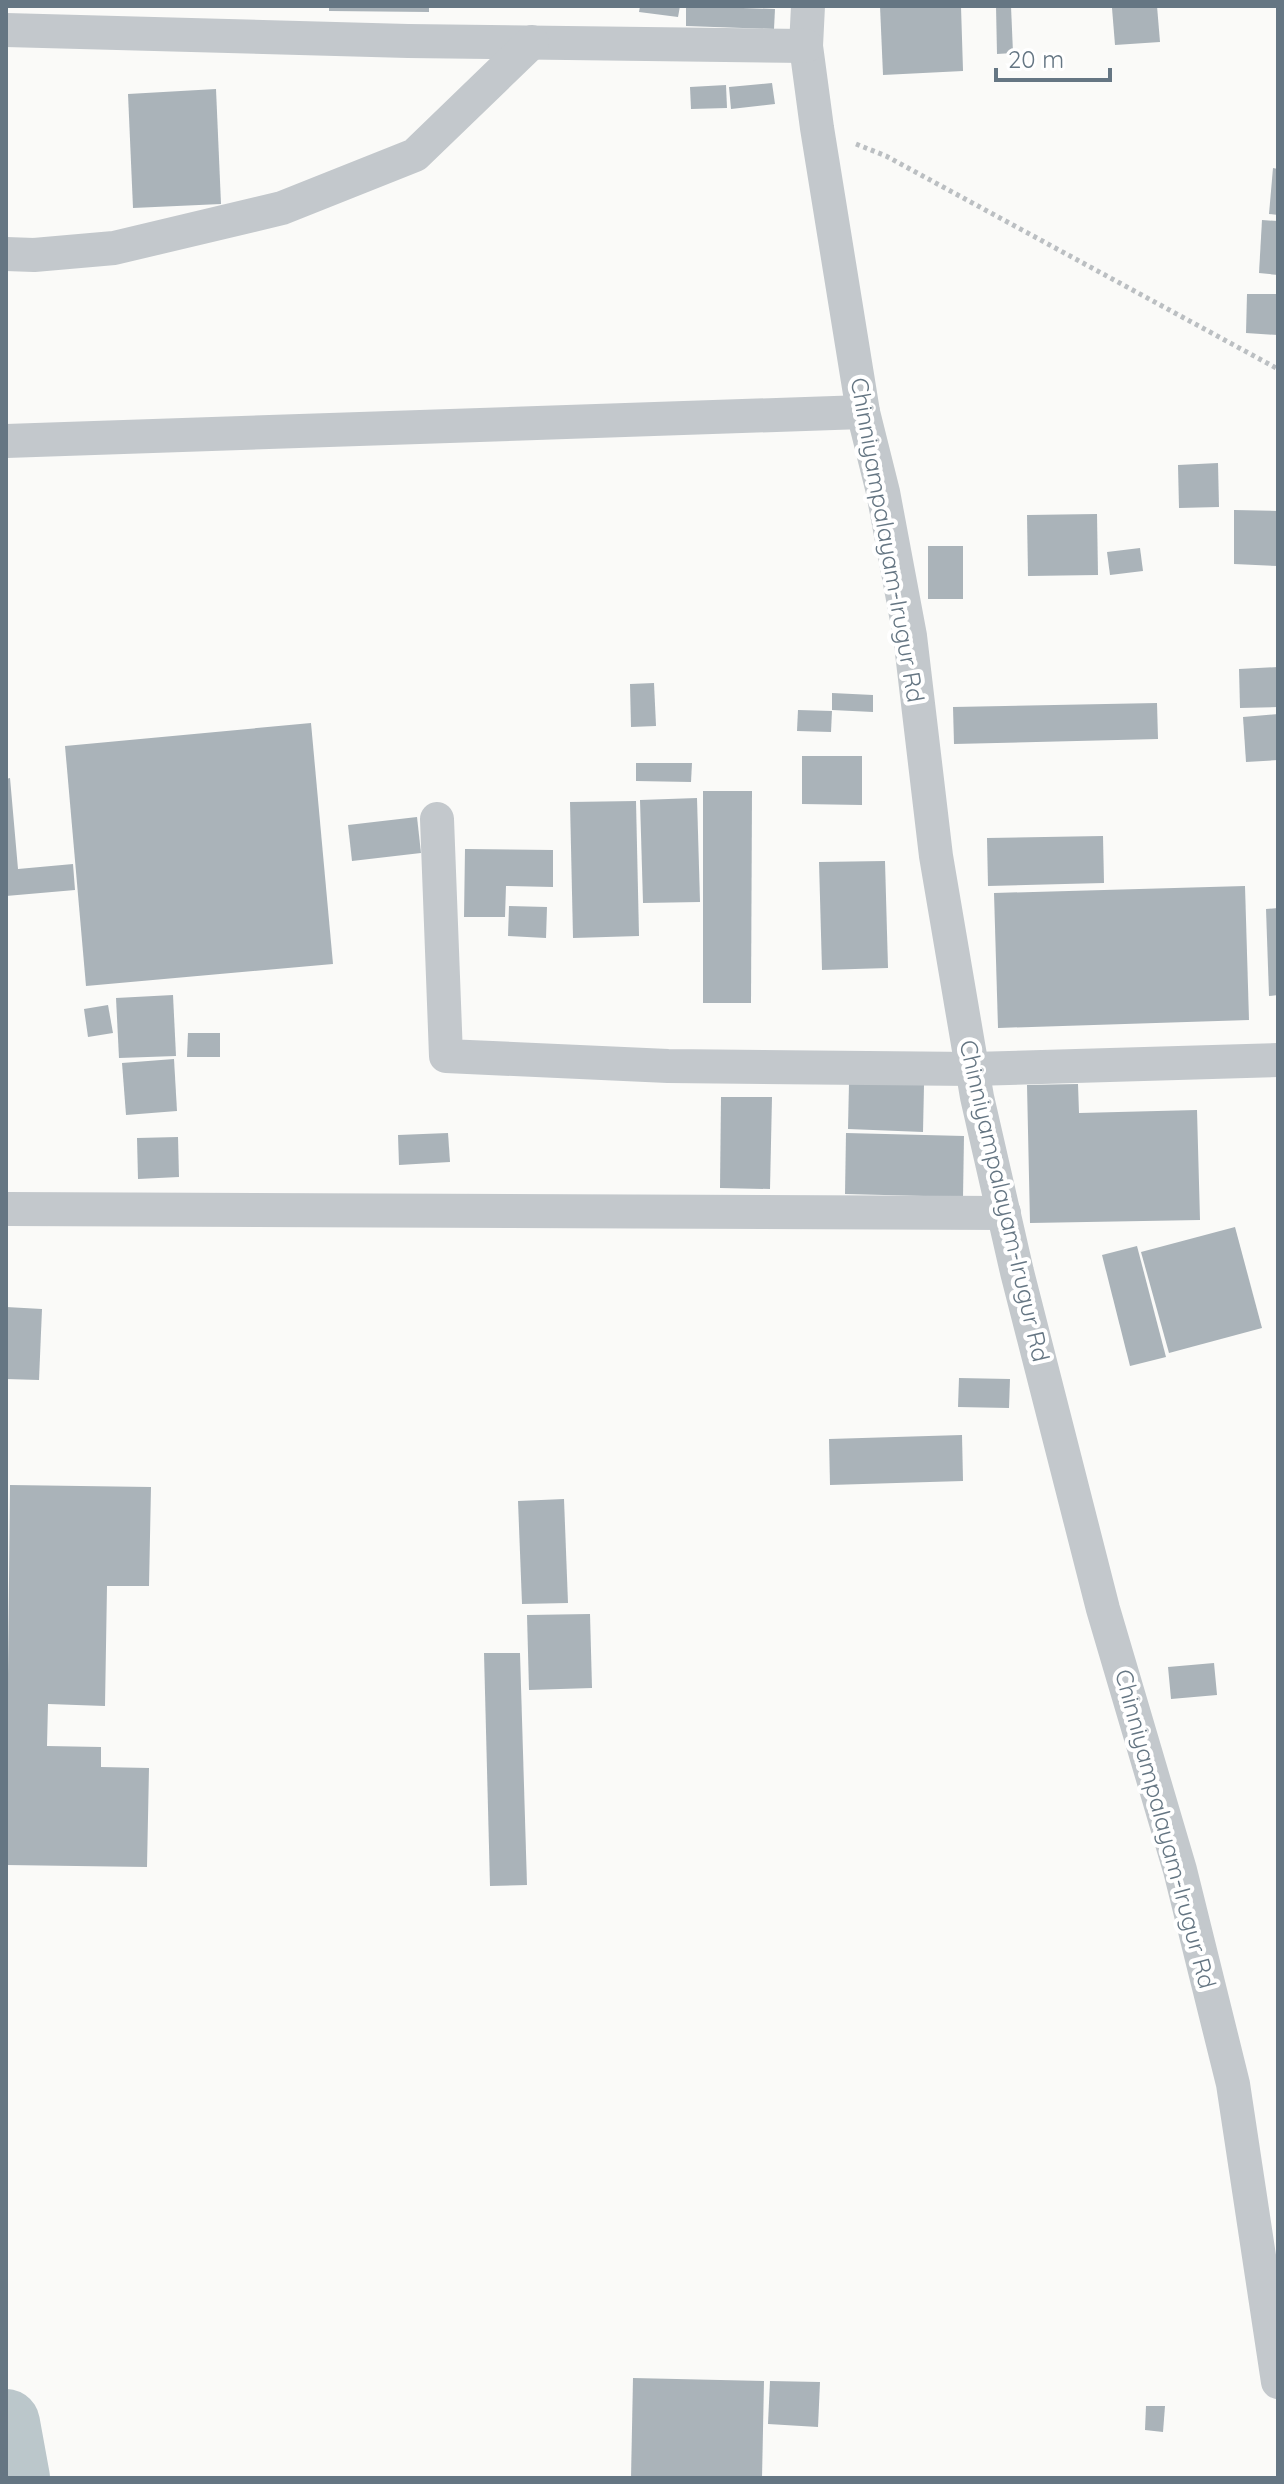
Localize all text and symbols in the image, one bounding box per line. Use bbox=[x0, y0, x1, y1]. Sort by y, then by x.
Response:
scale bar bbox=[996, 32, 1110, 82]
text: 20 m bbox=[1008, 44, 1064, 74]
street label: Chinniyampalayam-Irugur Rd bbox=[845, 375, 931, 705]
street label: Chinniyampalayam-Irugur Rd bbox=[953, 1037, 1057, 1365]
street label: Chinniyampalayam-Irugur Rd bbox=[1109, 1666, 1223, 1992]

